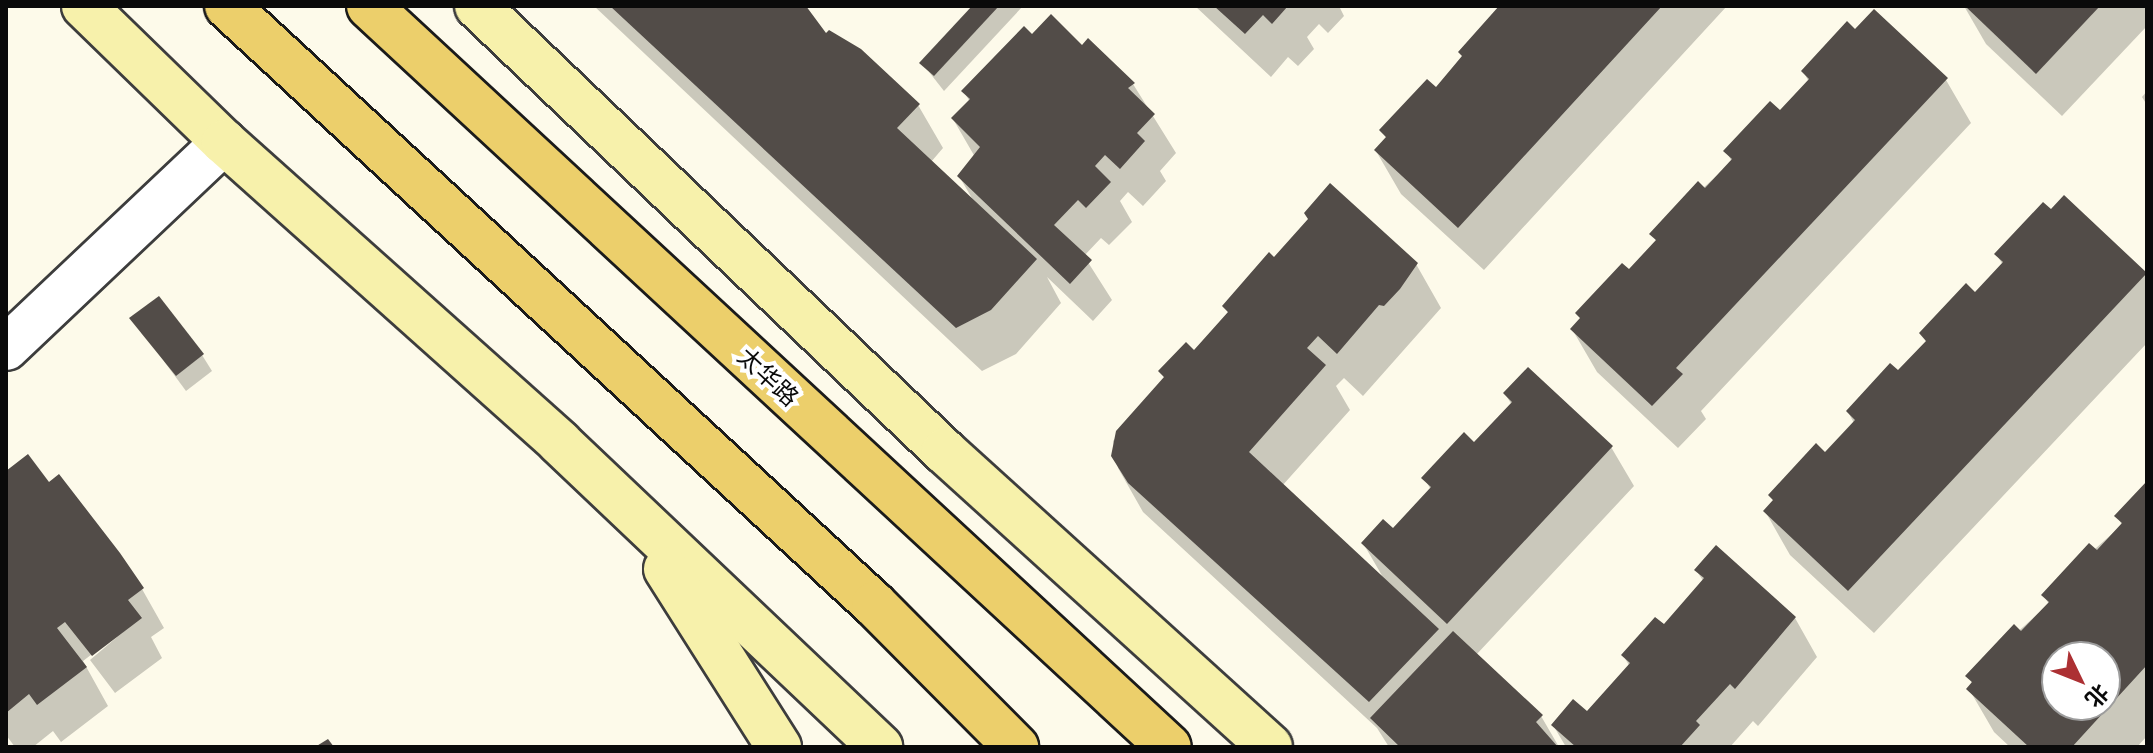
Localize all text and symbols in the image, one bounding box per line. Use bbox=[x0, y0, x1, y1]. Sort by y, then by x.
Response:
street label: 太华路 bbox=[732, 342, 804, 412]
north arrow bbox=[2041, 641, 2121, 721]
text: 北 bbox=[2079, 678, 2115, 714]

